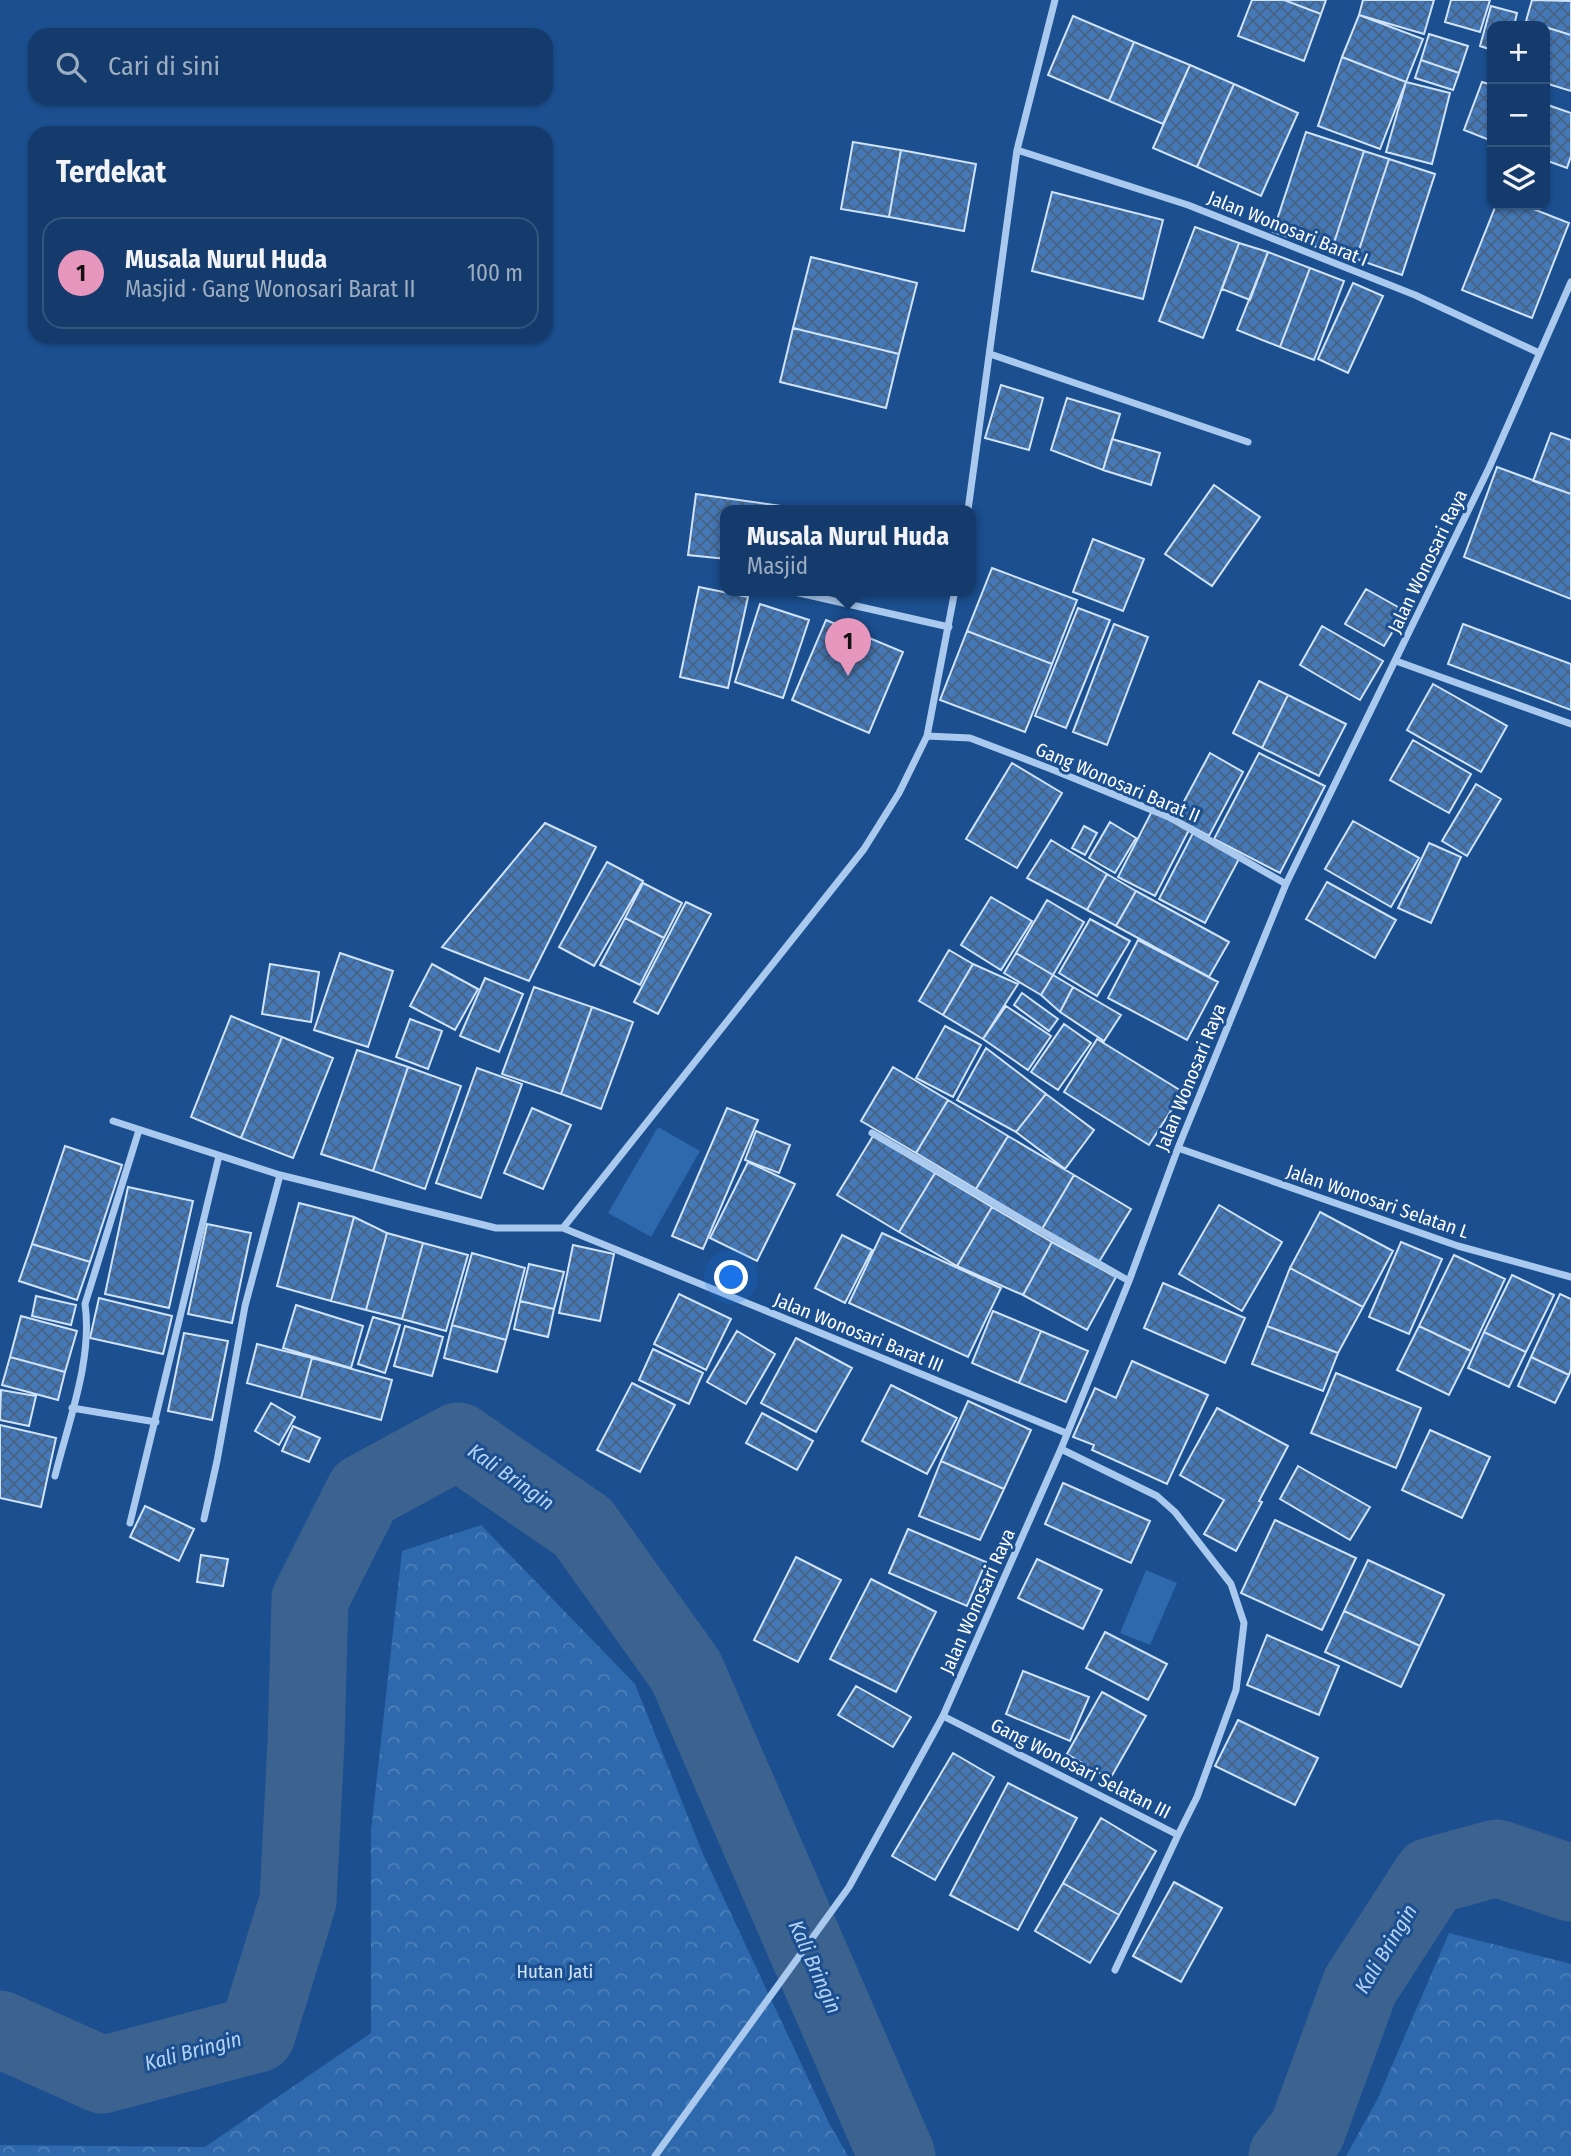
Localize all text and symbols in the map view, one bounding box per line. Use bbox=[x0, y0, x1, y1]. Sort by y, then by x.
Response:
map controls bbox=[1487, 21, 1550, 210]
button: + bbox=[1487, 21, 1550, 84]
search box bbox=[28, 28, 553, 105]
icon: search bbox=[52, 48, 90, 86]
text: Cari di sini bbox=[108, 51, 220, 82]
button: − bbox=[1487, 84, 1550, 147]
button: layers bbox=[1487, 147, 1550, 210]
text: Terdekat bbox=[56, 154, 166, 190]
street label: Jalan Wonosari Barat I bbox=[1204, 186, 1371, 271]
text: Musala Nurul Huda bbox=[125, 244, 327, 275]
text: 1 bbox=[76, 259, 86, 287]
text: 100 m bbox=[467, 259, 523, 287]
text: Masjid · Gang Wonosari Barat II bbox=[125, 275, 416, 303]
street label: Jalan Wonosari Raya bbox=[1383, 486, 1472, 637]
popup bbox=[720, 505, 976, 596]
text: Musala Nurul Huda bbox=[747, 521, 949, 552]
text: Masjid bbox=[747, 552, 808, 580]
pin: 1 bbox=[825, 618, 871, 676]
street label: Gang Wonosari Barat II bbox=[1032, 737, 1204, 828]
street label: Jalan Wonosari Raya bbox=[1150, 1000, 1231, 1154]
street label: Jalan Wonosari Selatan L bbox=[1284, 1159, 1473, 1244]
your location bbox=[714, 1260, 748, 1294]
street label: Jalan Wonosari Barat III bbox=[771, 1288, 947, 1377]
water label: Kali Bringin bbox=[463, 1438, 559, 1516]
street label: Jalan Wonosari Raya bbox=[935, 1525, 1020, 1678]
street label: Gang Wonosari Selatan III bbox=[987, 1713, 1175, 1824]
water label: Kali Bringin bbox=[1349, 1900, 1423, 1998]
water label: Kali Bringin bbox=[783, 1916, 847, 2018]
park label: Hutan Jati bbox=[517, 1960, 593, 1983]
water label: Kali Bringin bbox=[141, 2026, 245, 2076]

